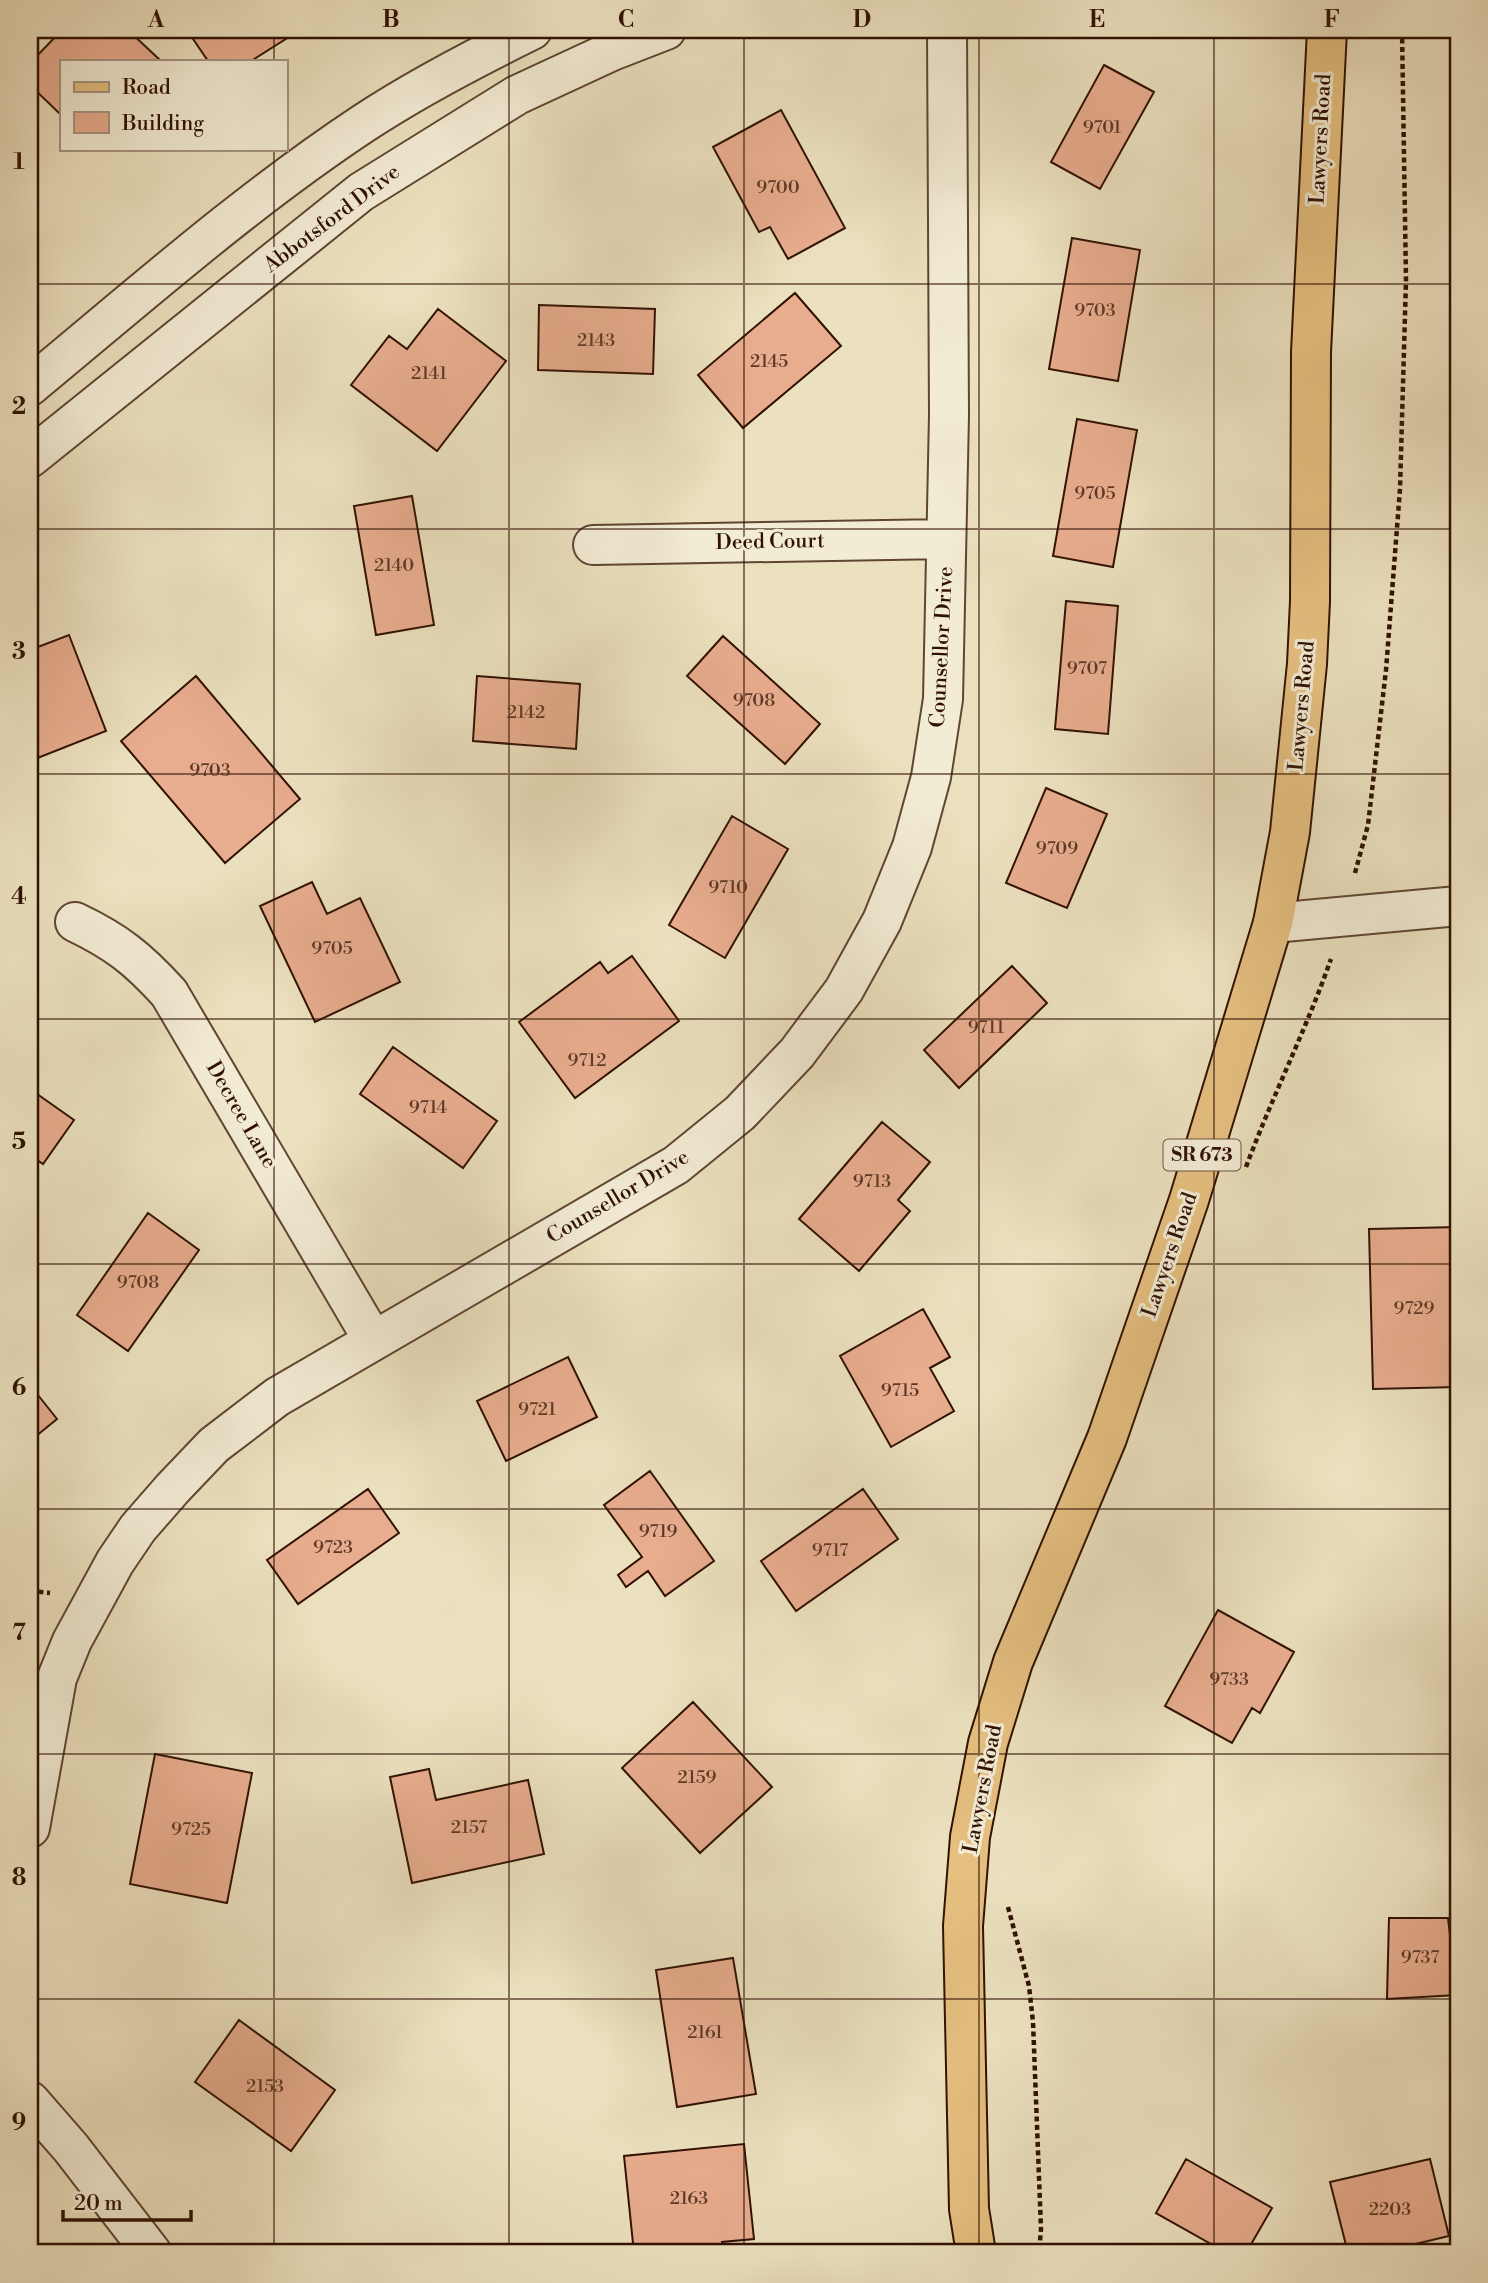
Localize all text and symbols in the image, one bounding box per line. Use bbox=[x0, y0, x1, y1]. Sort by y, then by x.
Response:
text: A bbox=[147, 6, 165, 34]
text: B bbox=[382, 6, 400, 34]
text: C bbox=[618, 6, 634, 34]
text: D bbox=[853, 6, 871, 34]
text: E bbox=[1089, 6, 1105, 34]
text: F bbox=[1324, 6, 1340, 34]
legend bbox=[60, 60, 287, 150]
street label: Lawyers Road bbox=[1305, 73, 1337, 205]
text: Road bbox=[122, 75, 171, 101]
text: Building bbox=[121, 111, 204, 137]
house number: 9701 bbox=[1083, 116, 1122, 139]
text: 1 bbox=[13, 148, 25, 176]
street label: Abbotsford Drive bbox=[258, 159, 405, 279]
house number: 9700 bbox=[756, 176, 800, 199]
house number: 9703 bbox=[1074, 299, 1116, 322]
house number: 2143 bbox=[577, 329, 615, 352]
house number: 2145 bbox=[750, 350, 788, 373]
house number: 2141 bbox=[411, 362, 447, 385]
text: 2 bbox=[12, 393, 26, 421]
house number: 9705 bbox=[1074, 482, 1116, 505]
street label: Deed Court bbox=[715, 528, 825, 556]
house number: 2140 bbox=[374, 554, 414, 577]
street label: Counsellor Drive bbox=[925, 566, 959, 728]
text: 3 bbox=[12, 638, 26, 666]
street label: Lawyers Road bbox=[1283, 640, 1321, 772]
house number: 9707 bbox=[1067, 657, 1107, 680]
house number: 9708 bbox=[733, 689, 775, 712]
house number: 2142 bbox=[507, 701, 545, 724]
house number: 9703 bbox=[189, 759, 231, 782]
house number: 9709 bbox=[1036, 837, 1078, 860]
house number: 9710 bbox=[708, 876, 748, 899]
text: 4 bbox=[11, 883, 27, 911]
house number: 9705 bbox=[311, 937, 353, 960]
house number: 9711 bbox=[968, 1016, 1005, 1039]
house number: 9712 bbox=[567, 1049, 607, 1072]
street label: Decree Lane bbox=[200, 1057, 282, 1173]
house number: 9714 bbox=[409, 1096, 447, 1119]
text: 5 bbox=[12, 1128, 26, 1156]
road number: SR 673 bbox=[1164, 1140, 1240, 1170]
street label: Counsellor Drive bbox=[542, 1144, 694, 1250]
house number: 9713 bbox=[853, 1170, 891, 1193]
street label: Lawyers Road bbox=[1136, 1189, 1204, 1321]
house number: 9708 bbox=[117, 1271, 159, 1294]
house number: 9729 bbox=[1394, 1297, 1435, 1320]
text: 6 bbox=[12, 1374, 26, 1402]
house number: 9715 bbox=[881, 1379, 919, 1402]
house number: 9721 bbox=[518, 1398, 556, 1421]
house number: 9719 bbox=[639, 1520, 677, 1543]
house number: 9723 bbox=[313, 1536, 353, 1559]
house number: 9717 bbox=[812, 1539, 848, 1562]
text: 7 bbox=[12, 1619, 26, 1647]
house number: 9733 bbox=[1209, 1668, 1249, 1691]
street label: Lawyers Road bbox=[958, 1722, 1008, 1856]
house number: 2159 bbox=[677, 1766, 717, 1789]
house number: 2157 bbox=[451, 1816, 487, 1839]
house number: 9725 bbox=[171, 1818, 211, 1841]
text: 8 bbox=[12, 1864, 26, 1892]
house number: 9737 bbox=[1401, 1946, 1439, 1969]
house number: 2161 bbox=[687, 2021, 723, 2044]
house number: 2153 bbox=[246, 2075, 284, 2098]
text: 9 bbox=[12, 2109, 26, 2137]
scale bar bbox=[63, 2178, 191, 2222]
house number: 2163 bbox=[670, 2187, 708, 2210]
text: 20 m bbox=[74, 2191, 123, 2217]
house number: 2203 bbox=[1369, 2198, 1411, 2221]

